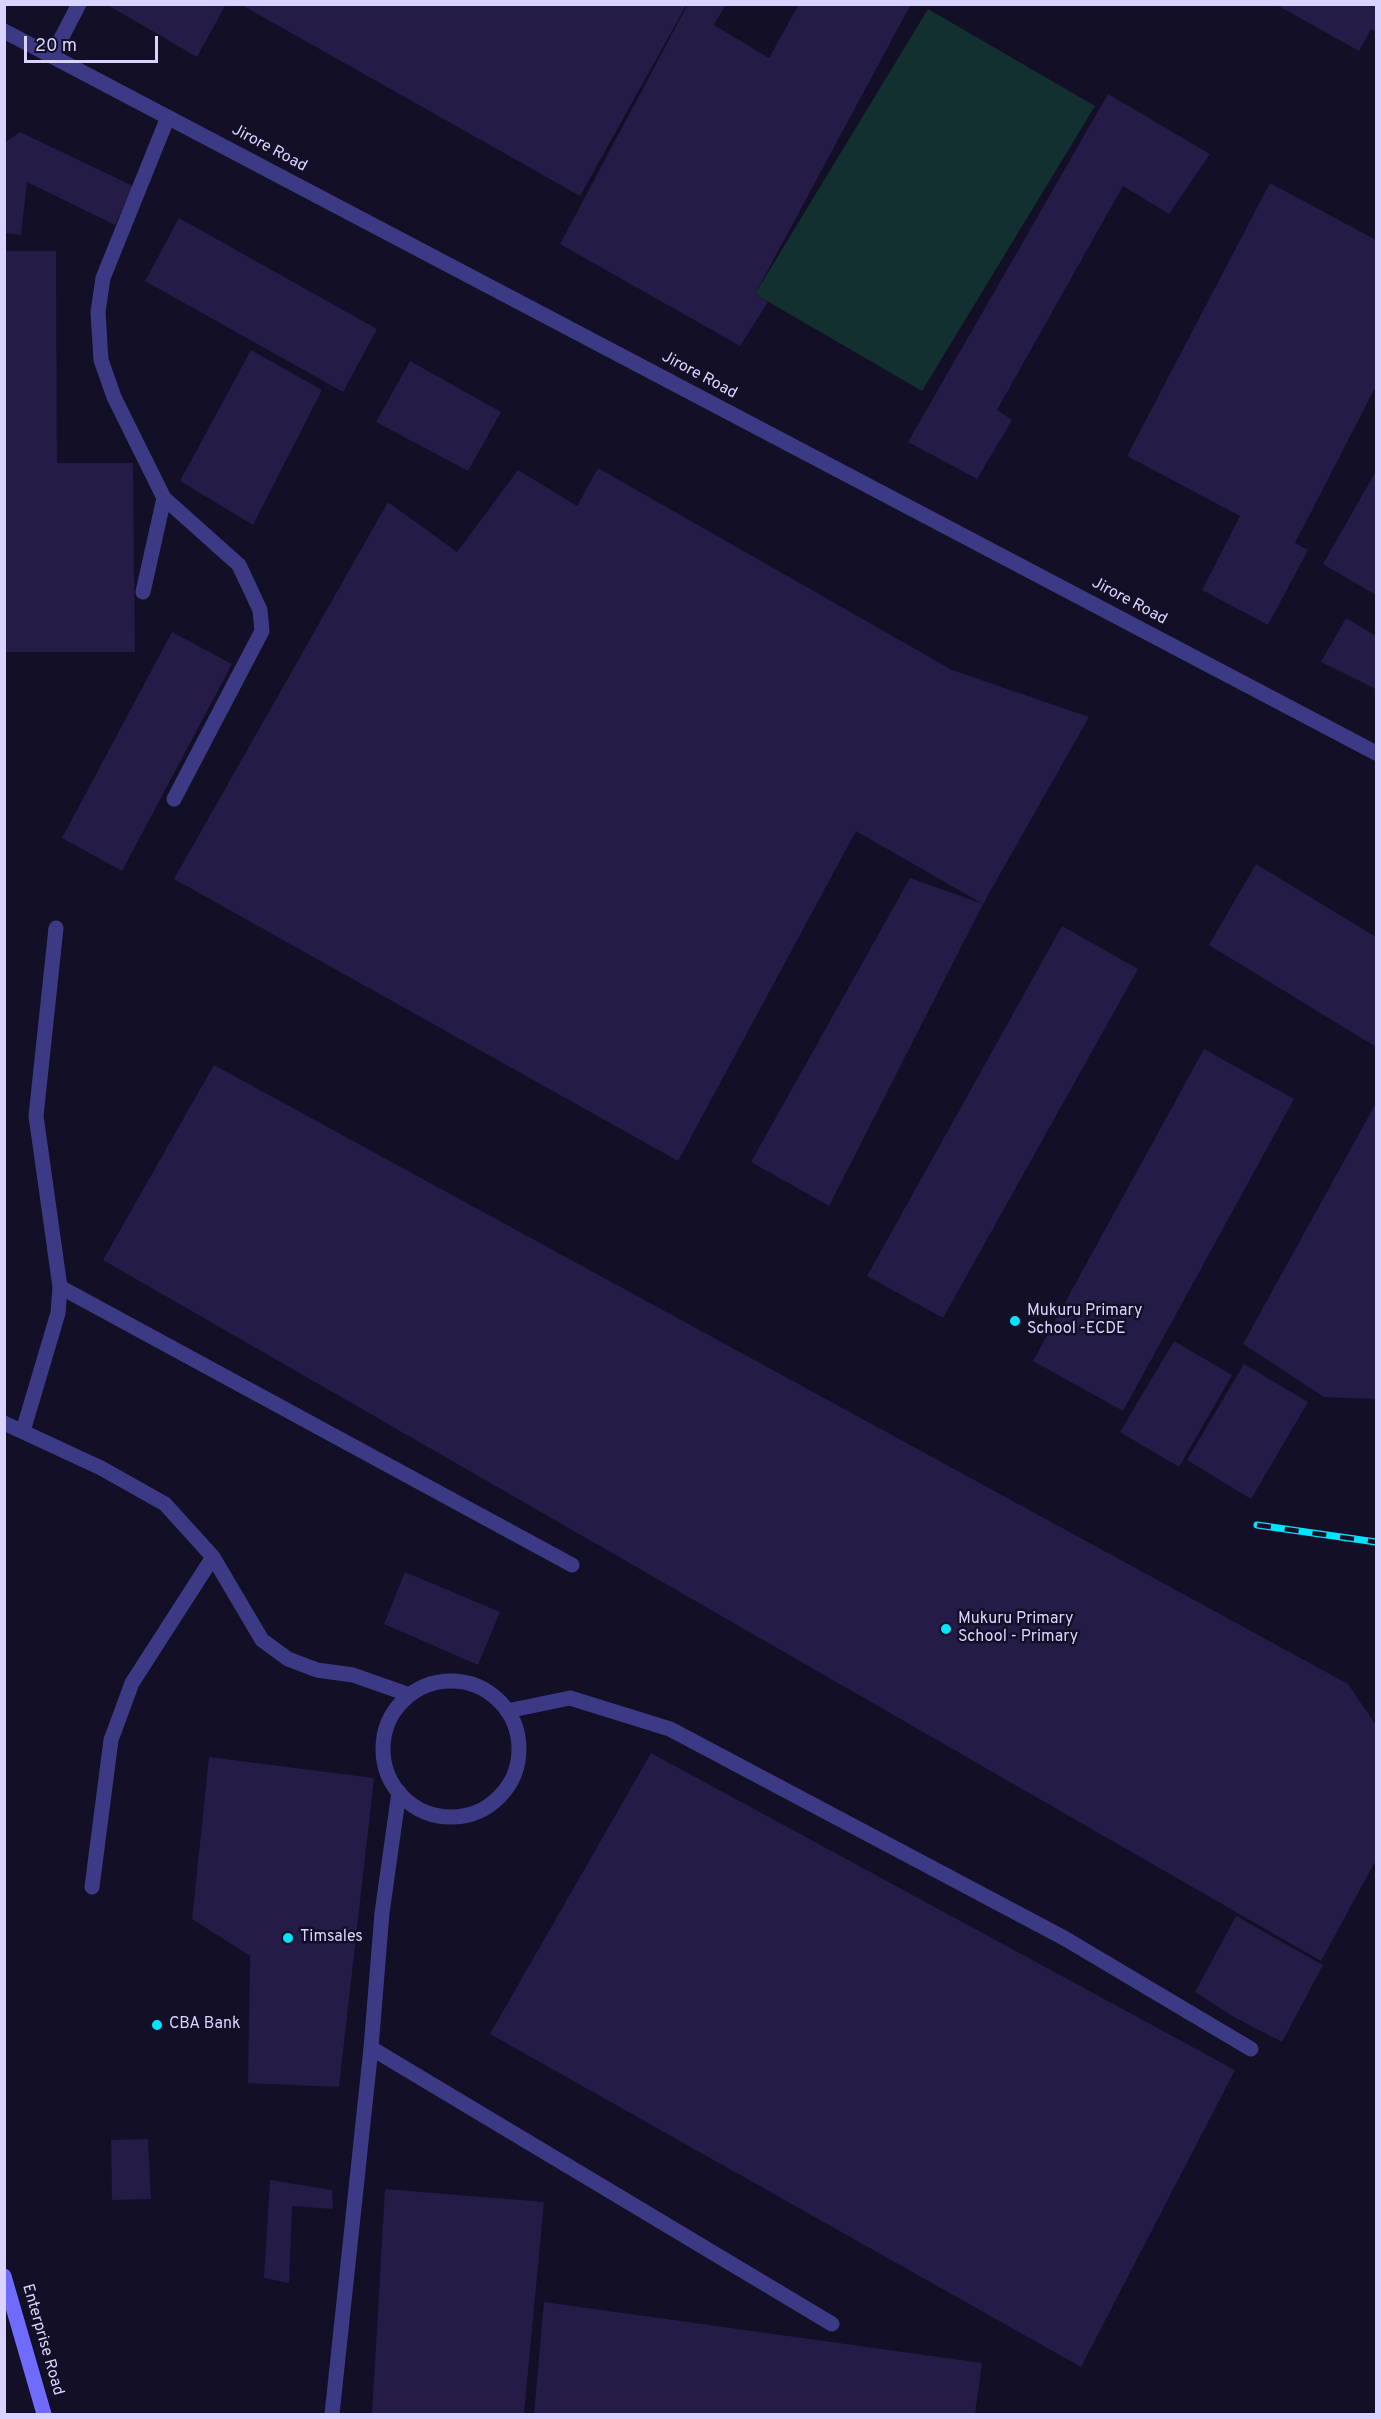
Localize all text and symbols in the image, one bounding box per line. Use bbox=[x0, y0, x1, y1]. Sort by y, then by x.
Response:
scale bar bbox=[27, 24, 160, 62]
text: 20 m bbox=[35, 35, 77, 58]
street label: Jirore Road bbox=[228, 121, 310, 177]
street label: Jirore Road bbox=[658, 348, 740, 404]
street label: Jirore Road bbox=[1088, 574, 1170, 630]
place label: Mukuru Primary School -ECDE bbox=[1027, 1302, 1142, 1340]
marker: Mukuru Primary School -ECDE bbox=[1008, 1314, 1022, 1328]
place label: Mukuru Primary School - Primary bbox=[958, 1610, 1078, 1648]
marker: Mukuru Primary School - Primary bbox=[939, 1622, 953, 1636]
place label: Timsales bbox=[300, 1928, 363, 1948]
marker: Timsales bbox=[281, 1931, 295, 1945]
place label: CBA Bank bbox=[169, 2015, 241, 2035]
marker: CBA Bank bbox=[150, 2018, 164, 2032]
street label: Enterprise Road bbox=[17, 2282, 67, 2398]

